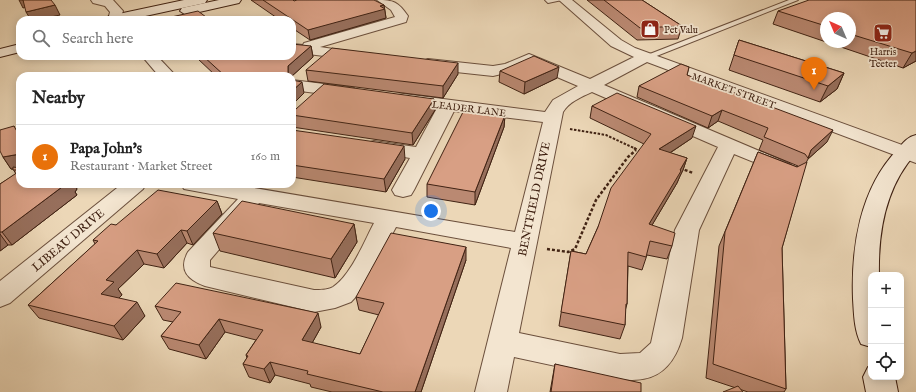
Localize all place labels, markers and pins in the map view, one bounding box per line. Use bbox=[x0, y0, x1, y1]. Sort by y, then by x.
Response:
shop icon: Pet Valu bbox=[639, 18, 661, 40]
supermarket icon: Harris Teeter bbox=[872, 22, 894, 44]
place label: Pet Valu bbox=[664, 24, 698, 37]
place label: Harris Teeter bbox=[869, 46, 897, 71]
pin: 1 bbox=[801, 57, 827, 90]

